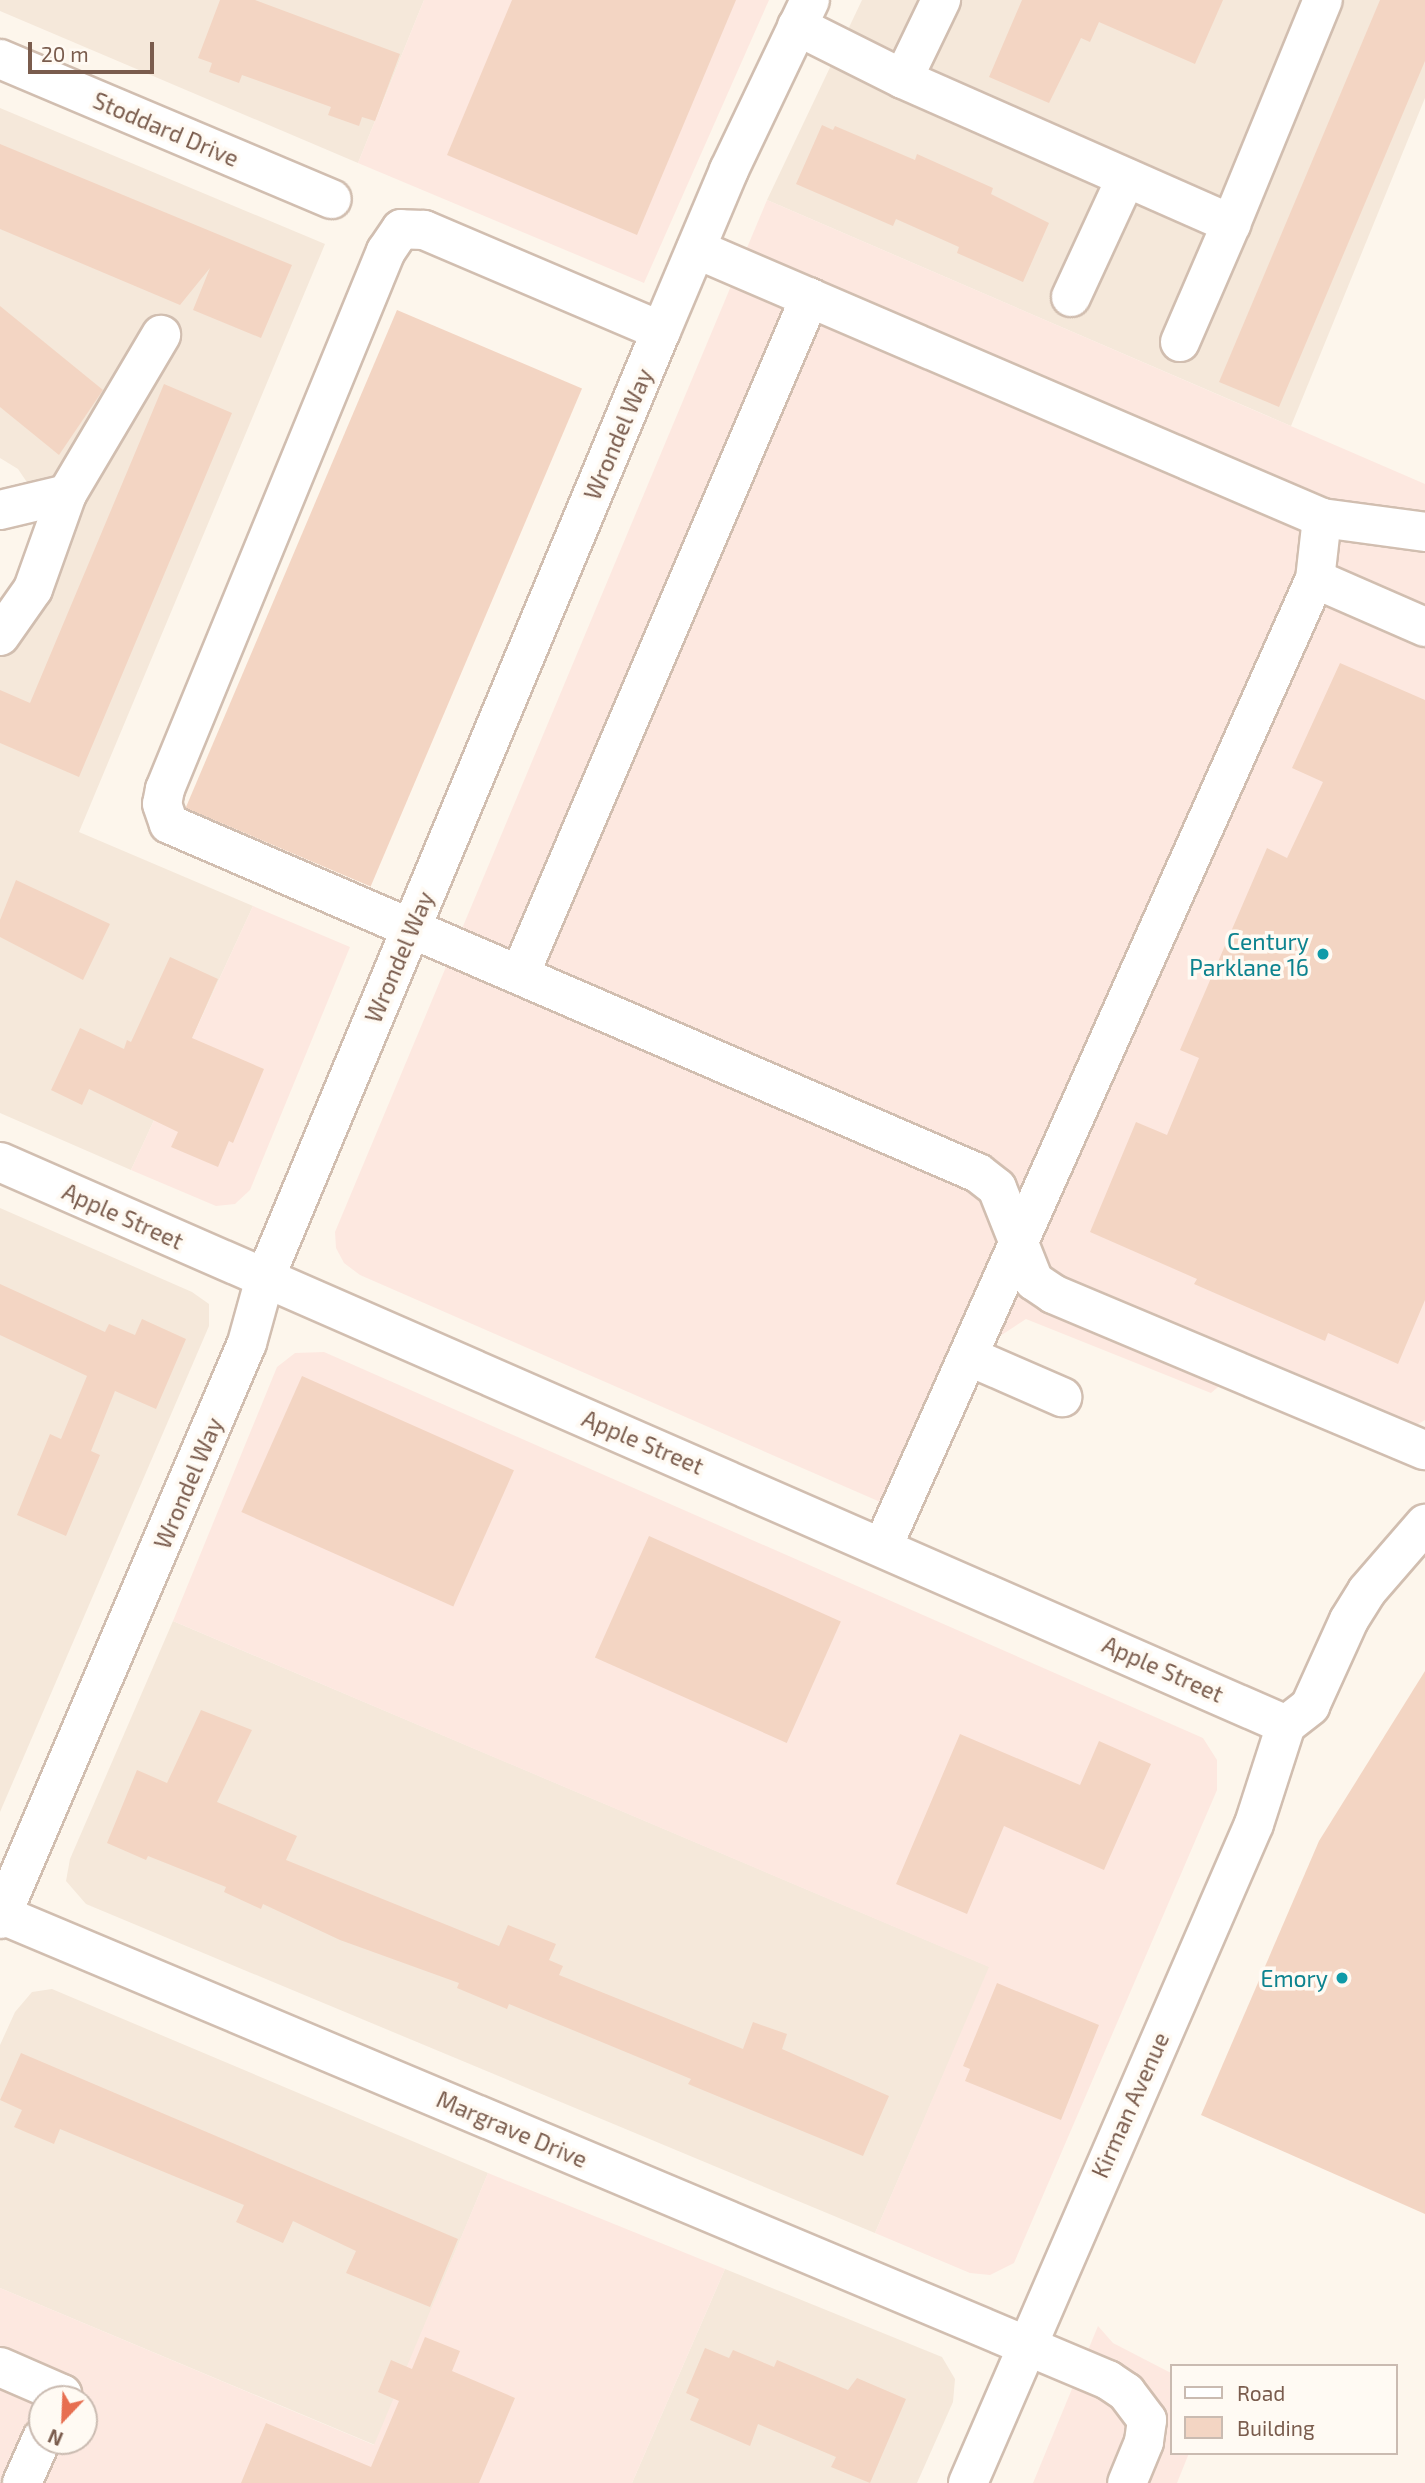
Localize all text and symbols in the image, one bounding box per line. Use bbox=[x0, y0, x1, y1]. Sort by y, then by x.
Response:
scale bar bbox=[32, 28, 158, 72]
text: 20 m bbox=[41, 41, 89, 66]
street label: Stoddard Drive bbox=[89, 86, 243, 172]
street label: Wrondel Way bbox=[578, 364, 658, 504]
street label: Wrondel Way bbox=[359, 887, 439, 1027]
place label: Century Parklane 16 bbox=[1189, 927, 1309, 981]
marker: Century Parklane 16 bbox=[1315, 946, 1331, 962]
street label: Apple Street bbox=[58, 1177, 188, 1255]
street label: Apple Street bbox=[578, 1404, 708, 1480]
street label: Wrondel Way bbox=[148, 1413, 228, 1553]
street label: Apple Street bbox=[1098, 1630, 1228, 1708]
place label: Emory bbox=[1261, 1964, 1328, 1992]
marker: Emory bbox=[1334, 1970, 1350, 1986]
street label: Kirman Avenue bbox=[1085, 2028, 1175, 2182]
street label: Margrave Drive bbox=[433, 2085, 591, 2173]
legend bbox=[1170, 2364, 1397, 2455]
text: Road bbox=[1237, 2380, 1285, 2405]
north arrow bbox=[28, 2385, 98, 2455]
text: Building bbox=[1237, 2415, 1315, 2440]
text: N bbox=[45, 2425, 66, 2451]

